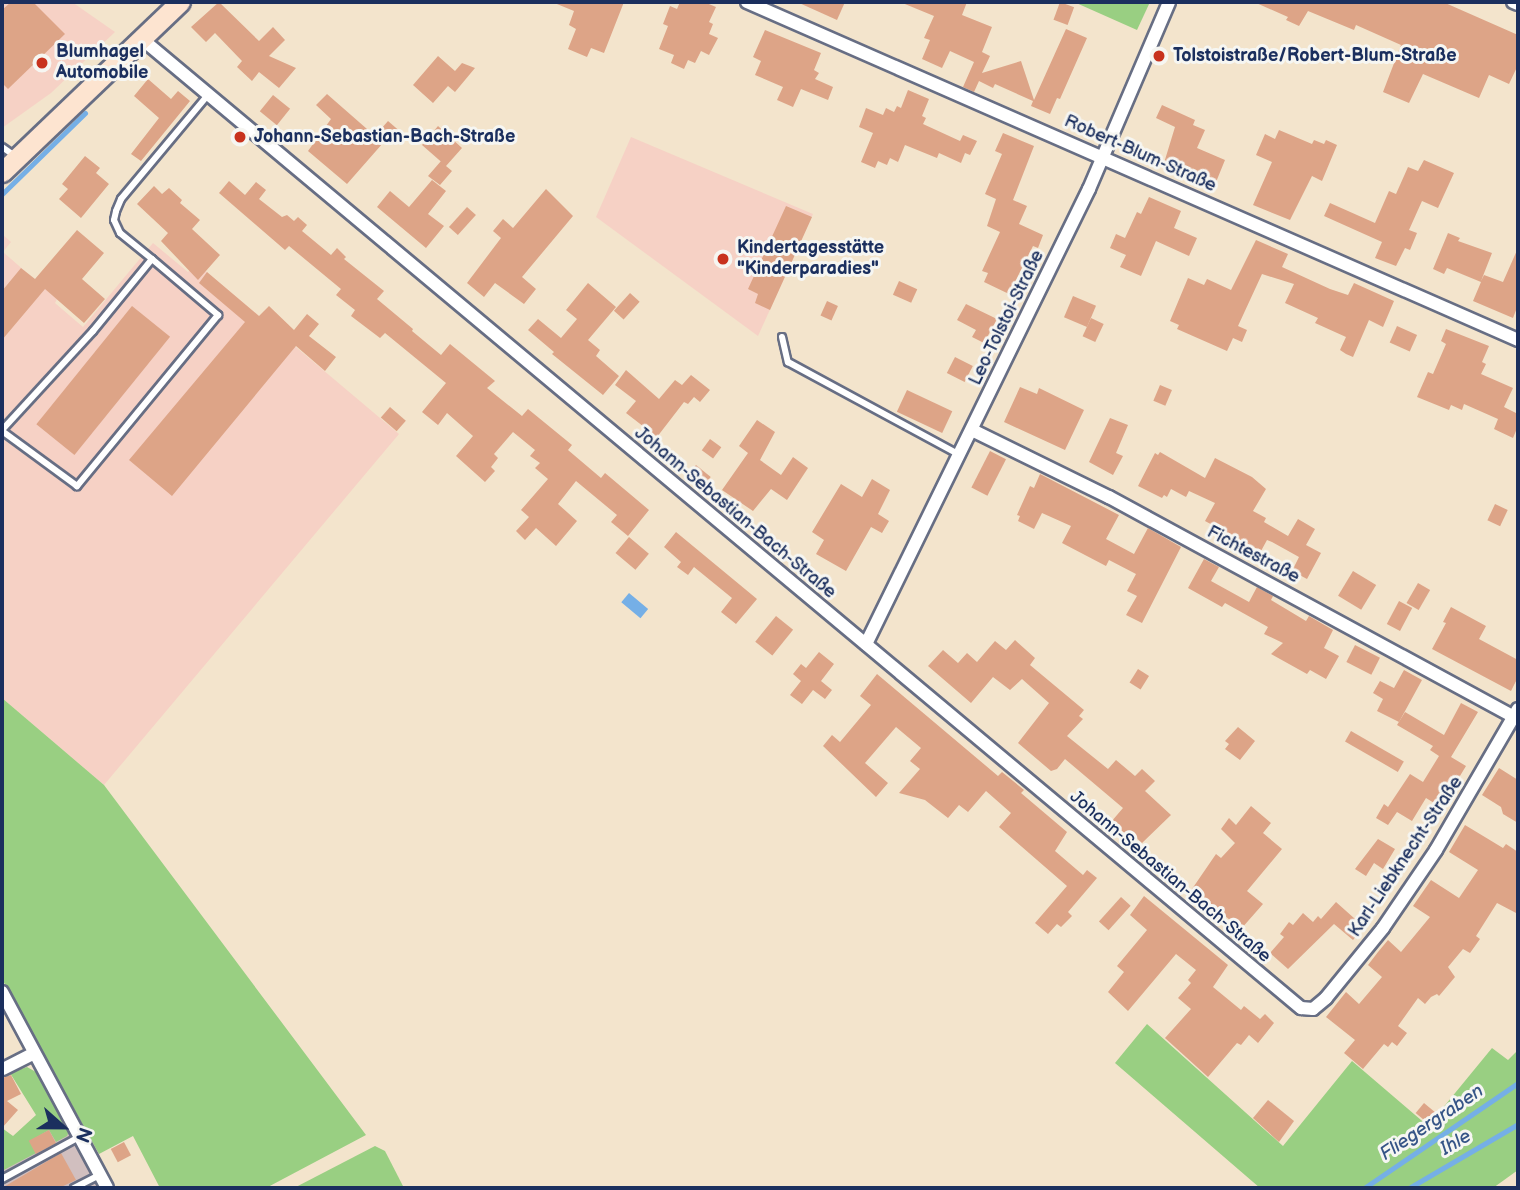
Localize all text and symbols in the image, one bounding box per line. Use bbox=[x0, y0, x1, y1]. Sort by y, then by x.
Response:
place label: Blumhagel Automobile bbox=[56, 42, 148, 84]
place label: Tolstoistraße/Robert-Blum-Straße bbox=[1173, 45, 1456, 67]
marker: Tolstoistraße/Robert-Blum-Straße bbox=[1151, 48, 1167, 64]
marker: Blumhagel Automobile bbox=[34, 55, 50, 71]
street label: Robert-Blum-Straße bbox=[1061, 111, 1219, 197]
place label: Johann-Sebastian-Bach-Straße bbox=[254, 126, 515, 148]
marker: Johann-Sebastian-Bach-Straße bbox=[232, 129, 248, 145]
place label: Kindertagesstätte "Kinderparadies" bbox=[737, 238, 884, 280]
street label: Leo-Tolstoi-Straße bbox=[965, 247, 1049, 389]
marker: Kindertagesstätte "Kinderparadies" bbox=[715, 251, 731, 267]
street label: Johann-Sebastian-Bach-Straße bbox=[630, 422, 840, 604]
street label: Fichtestraße bbox=[1203, 522, 1303, 588]
street label: Karl-Liebknecht-Straße bbox=[1344, 773, 1468, 941]
street label: Johann-Sebastian-Bach-Straße bbox=[1065, 786, 1275, 968]
water label: Fliegergraben bbox=[1376, 1080, 1488, 1166]
north arrow bbox=[28, 1092, 98, 1162]
text: N bbox=[70, 1124, 96, 1145]
water label: Ihle bbox=[1437, 1125, 1475, 1161]

